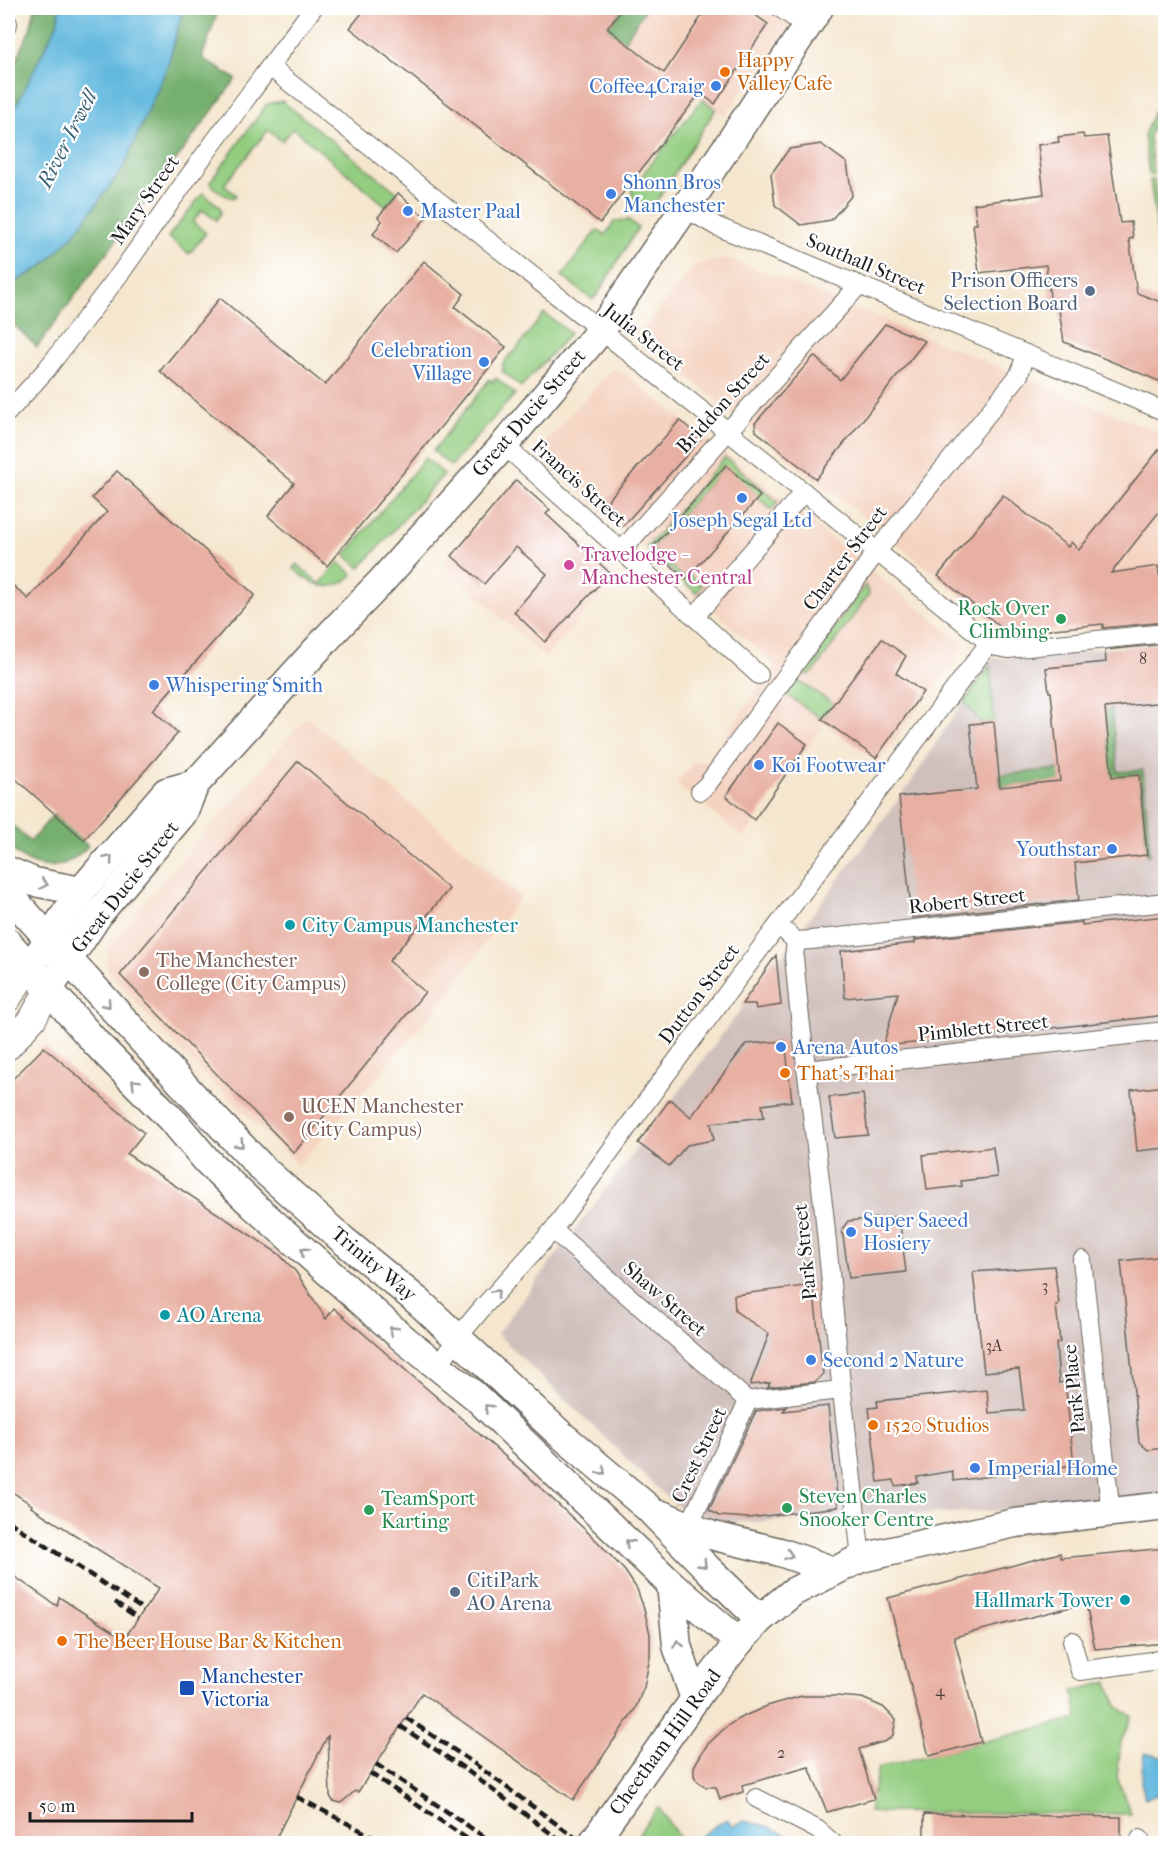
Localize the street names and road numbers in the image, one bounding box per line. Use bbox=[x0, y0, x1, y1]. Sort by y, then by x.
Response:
street label: Mary Street bbox=[106, 151, 184, 249]
street label: Southall Street bbox=[803, 229, 929, 299]
street label: Julia Street bbox=[597, 297, 689, 376]
street label: Great Ducie Street bbox=[467, 345, 591, 481]
street label: Briddon Street bbox=[672, 348, 774, 458]
street label: Francis Street bbox=[527, 435, 631, 531]
street label: Charter Street bbox=[798, 501, 892, 615]
street label: Great Ducie Street bbox=[66, 816, 184, 958]
street label: Robert Street bbox=[907, 883, 1027, 919]
street label: Dutton Street bbox=[654, 939, 744, 1049]
street label: Pimblett Street bbox=[916, 1010, 1050, 1046]
street label: Park Street bbox=[789, 1203, 821, 1301]
street label: Trinity Way bbox=[327, 1222, 422, 1307]
street label: Shaw Street bbox=[619, 1257, 711, 1341]
street label: Park Place bbox=[1058, 1343, 1090, 1435]
street label: Crest Street bbox=[667, 1403, 731, 1507]
street label: Cheetham Hill Road bbox=[604, 1664, 726, 1819]

